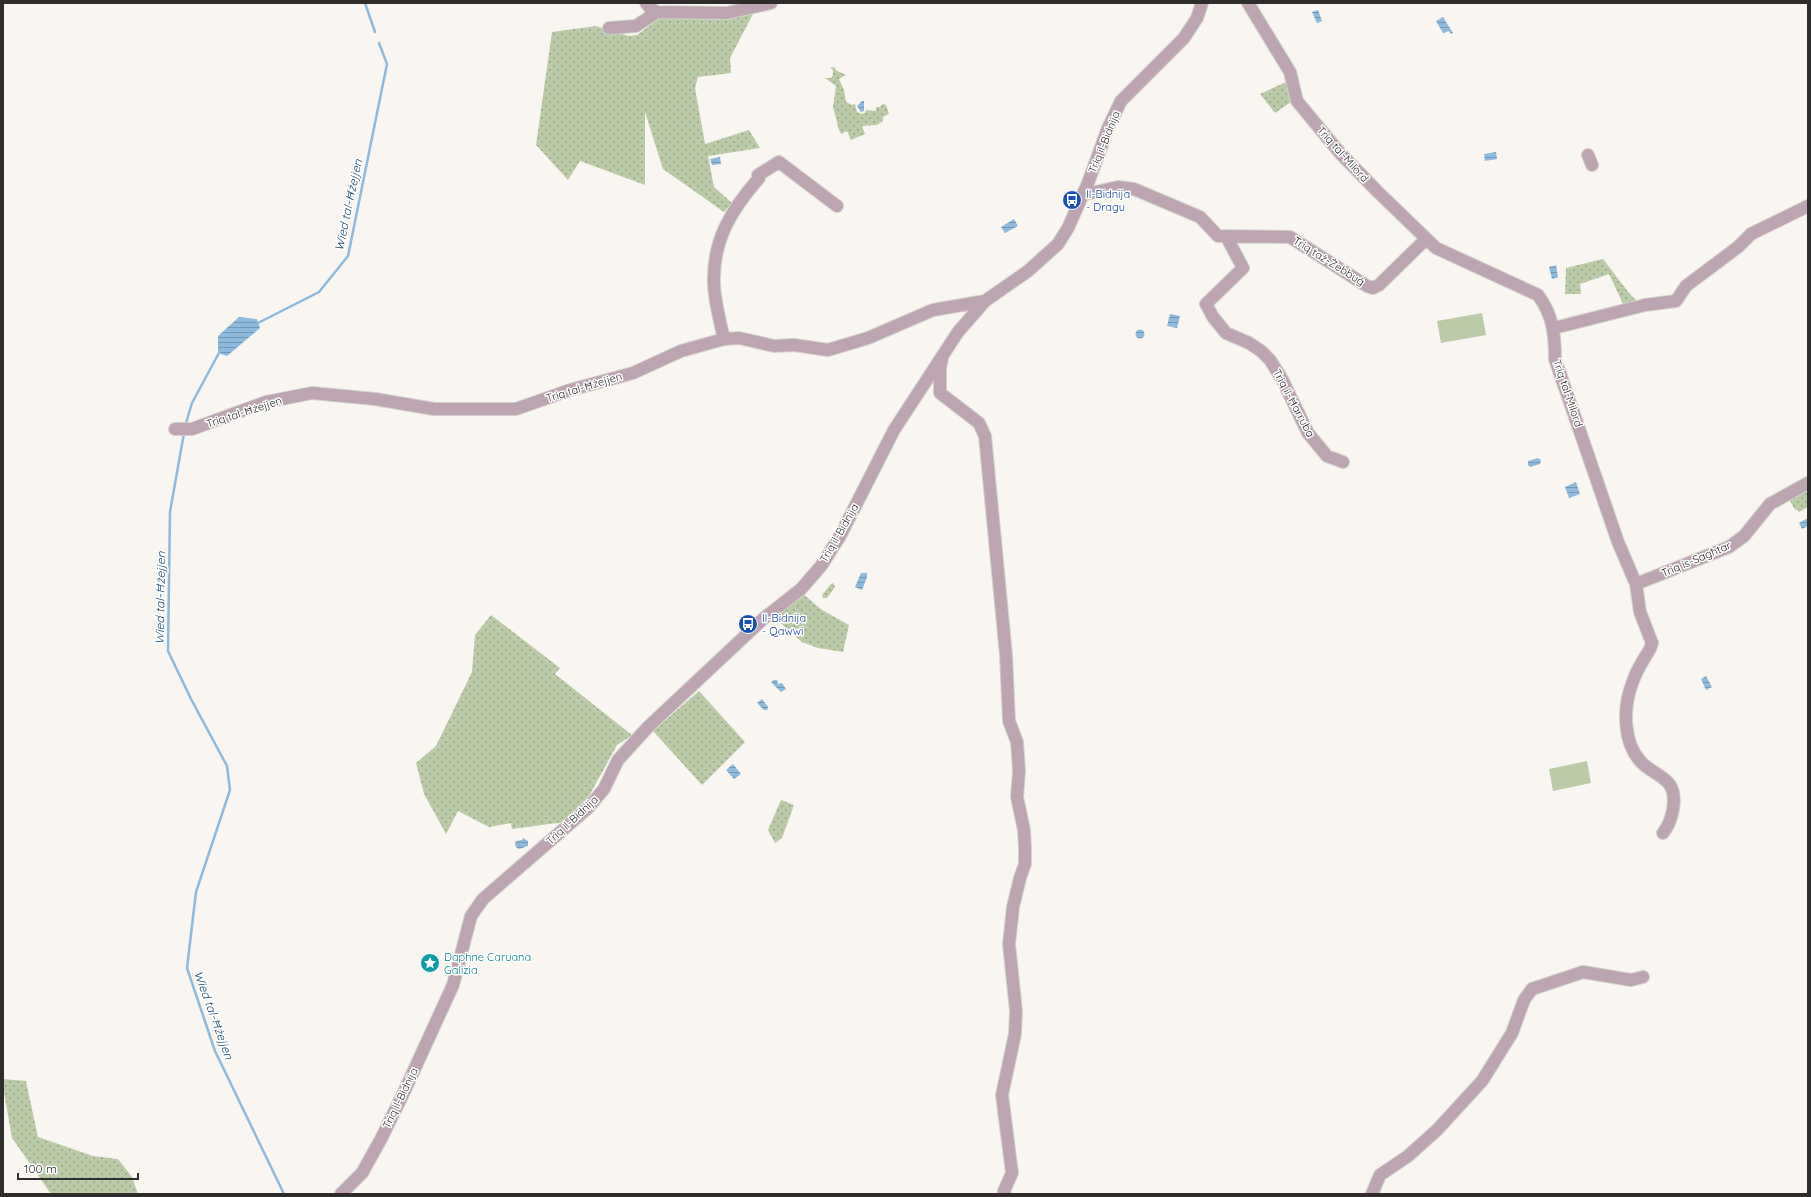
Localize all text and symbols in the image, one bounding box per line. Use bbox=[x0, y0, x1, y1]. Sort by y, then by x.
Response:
street label: Triq il-Bidnija bbox=[1085, 109, 1123, 175]
street label: Triq tal-Milord bbox=[1314, 123, 1372, 185]
water label: Wied tal-Ħżejjen bbox=[331, 157, 365, 252]
place label: Il-Bidnija - Dragu bbox=[1086, 187, 1130, 214]
bus stop icon: Il-Bidnija - Dragu bbox=[1061, 189, 1083, 211]
street label: Triq taż-Żebbuġ bbox=[1291, 233, 1367, 289]
street label: Triq tal-Milord bbox=[1550, 357, 1586, 429]
street label: Triq il-Ħarruba bbox=[1270, 366, 1318, 440]
street label: Triq tal-Ħżejjen bbox=[544, 369, 624, 405]
street label: Triq tal-Ħżejjen bbox=[204, 393, 284, 431]
street label: Triq il-Bidnija bbox=[816, 501, 862, 565]
street label: Triq is-Sagħtar bbox=[1659, 538, 1734, 580]
water label: Wied tal-Ħżejjen bbox=[152, 550, 168, 645]
place label: Il-Bidnija - Qawwi bbox=[762, 611, 806, 638]
bus stop icon: Il-Bidnija - Qawwi bbox=[737, 613, 759, 635]
street label: Triq il-Bidnija bbox=[543, 792, 601, 848]
place label: Daphne Caruana Galizia bbox=[444, 950, 531, 977]
place icon: Daphne Caruana Galizia bbox=[419, 952, 441, 974]
water label: Wied tal-Ħżejjen bbox=[191, 969, 237, 1062]
street label: Triq il-Bidnija bbox=[379, 1065, 421, 1131]
scale bar bbox=[18, 1155, 138, 1181]
text: 100 m bbox=[24, 1161, 57, 1176]

